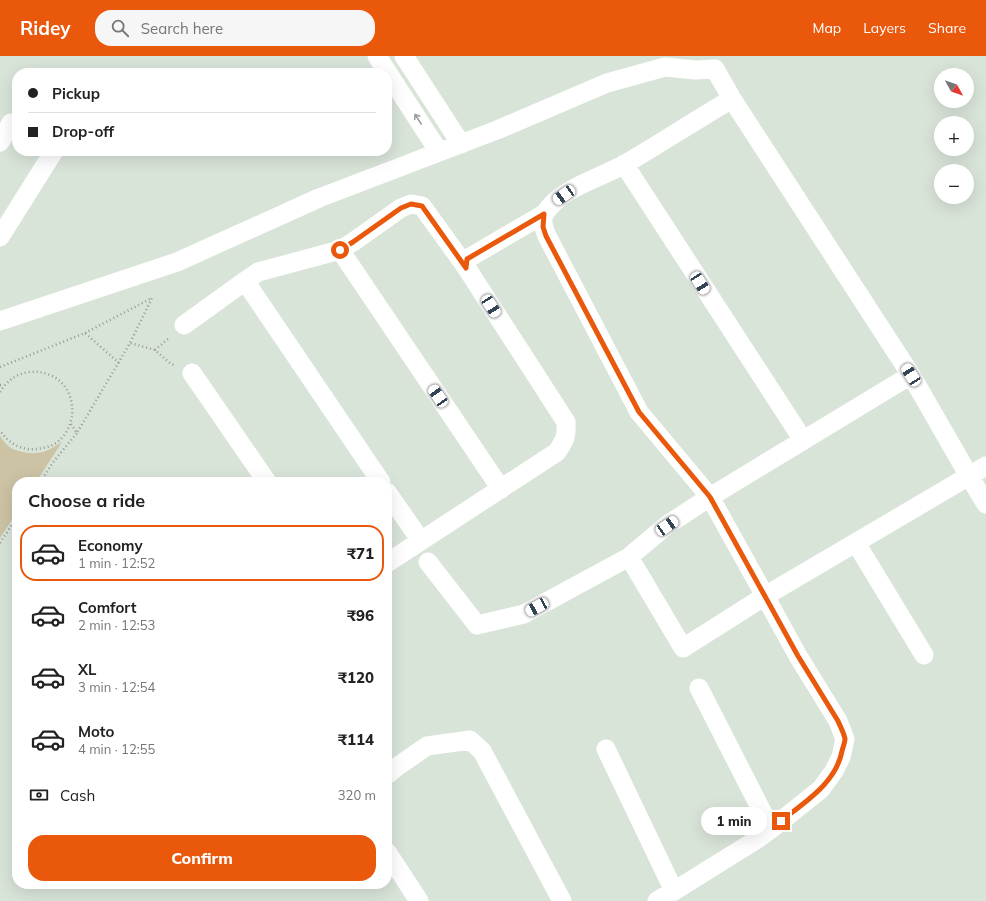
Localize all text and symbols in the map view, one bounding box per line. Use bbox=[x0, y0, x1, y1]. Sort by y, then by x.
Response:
search box bbox=[95, 10, 375, 46]
text: Ridey bbox=[20, 16, 71, 40]
icon: search bbox=[109, 17, 131, 39]
text: Search here bbox=[141, 19, 223, 38]
text: Map bbox=[812, 19, 841, 37]
text: Layers bbox=[863, 19, 906, 37]
text: Share bbox=[928, 19, 966, 37]
north arrow bbox=[934, 68, 974, 108]
map controls bbox=[934, 68, 974, 204]
text: Pickup bbox=[52, 84, 100, 103]
one-way arrow bbox=[414, 114, 422, 125]
button: + bbox=[934, 116, 974, 156]
text: Drop-off bbox=[52, 122, 114, 141]
button: − bbox=[934, 164, 974, 204]
car bbox=[551, 183, 577, 207]
route start bbox=[331, 241, 349, 259]
car bbox=[688, 270, 712, 296]
car bbox=[479, 293, 503, 319]
car bbox=[899, 362, 923, 388]
car bbox=[426, 383, 450, 409]
text: Choose a ride bbox=[28, 489, 145, 512]
car bbox=[654, 514, 680, 538]
icon: car bbox=[30, 535, 66, 571]
text: Economy bbox=[78, 536, 143, 555]
text: ₹71 bbox=[347, 544, 374, 563]
text: 1 min · 12:52 bbox=[78, 555, 155, 571]
car bbox=[524, 596, 550, 618]
icon: car bbox=[30, 597, 66, 633]
text: Comfort bbox=[78, 598, 136, 617]
text: ₹96 bbox=[347, 606, 374, 625]
text: 2 min · 12:53 bbox=[78, 617, 155, 633]
icon: car bbox=[30, 659, 66, 695]
text: XL bbox=[78, 660, 96, 679]
text: ₹120 bbox=[338, 668, 374, 687]
text: 3 min · 12:54 bbox=[78, 679, 155, 695]
icon: car bbox=[30, 721, 66, 757]
text: Moto bbox=[78, 722, 114, 741]
text: ₹114 bbox=[338, 730, 374, 749]
text: 4 min · 12:55 bbox=[78, 741, 155, 757]
icon: cash bbox=[28, 784, 50, 806]
text: Cash bbox=[60, 786, 95, 805]
text: 320 m bbox=[338, 787, 376, 803]
callout: 1 min bbox=[701, 807, 767, 835]
route end bbox=[772, 812, 790, 830]
text: 1 min bbox=[717, 813, 751, 829]
button: Confirm bbox=[28, 835, 376, 881]

